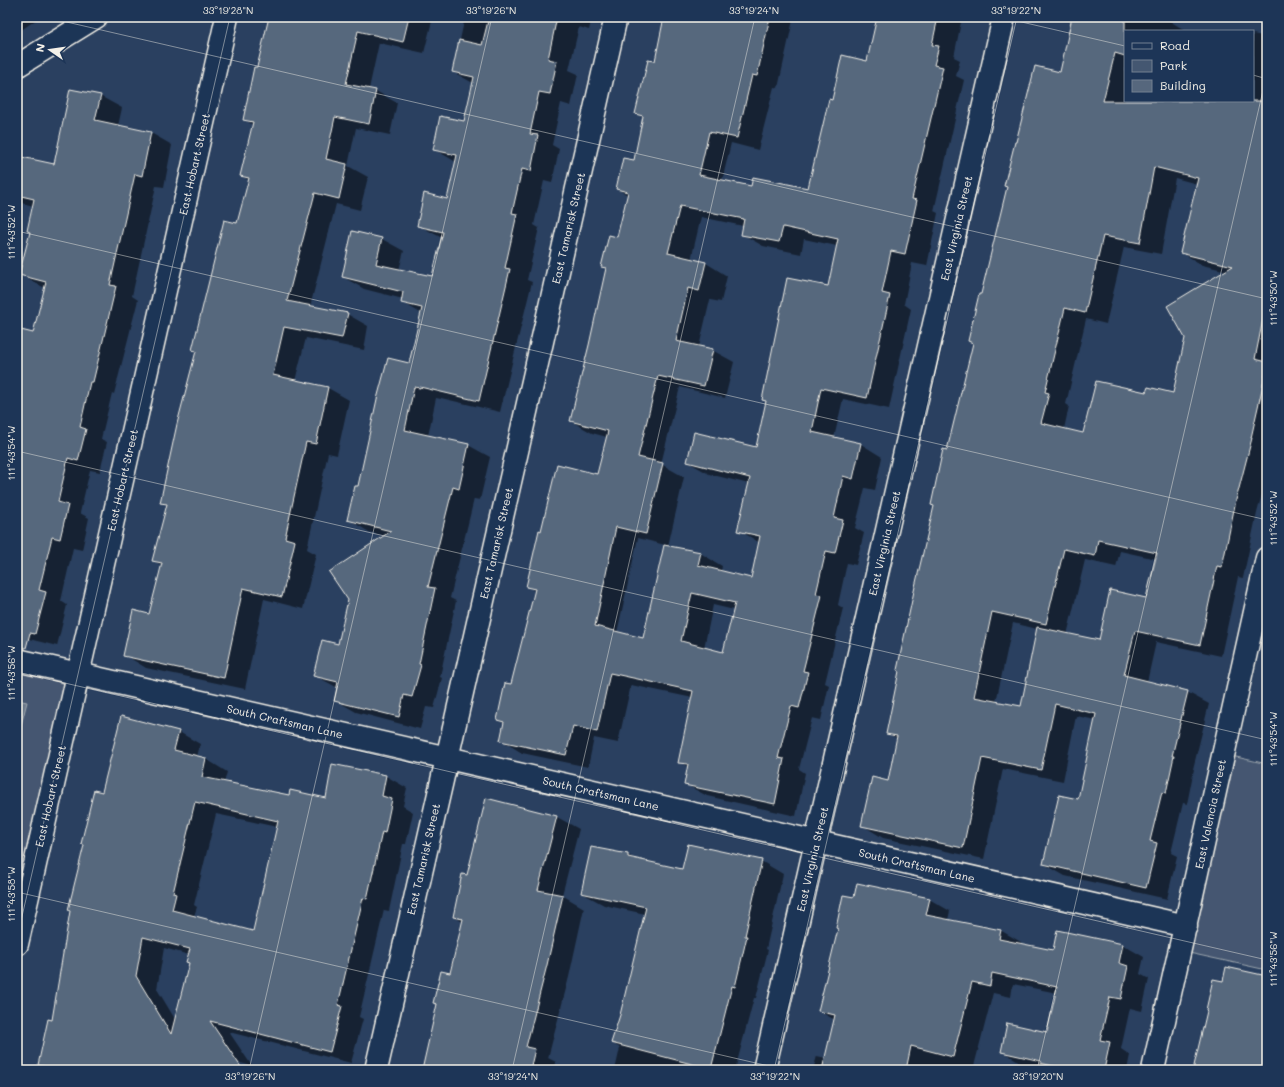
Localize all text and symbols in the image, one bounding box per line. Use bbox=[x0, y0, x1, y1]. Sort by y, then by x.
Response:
text: 33°19'28"N bbox=[203, 3, 253, 17]
text: 33°19'26"N bbox=[466, 3, 516, 17]
text: 33°19'24"N bbox=[729, 3, 779, 17]
text: 33°19'22"N bbox=[991, 3, 1041, 17]
north arrow bbox=[30, 30, 70, 70]
legend bbox=[1124, 30, 1254, 102]
text: Road bbox=[1160, 37, 1190, 53]
text: N bbox=[32, 42, 48, 53]
text: Park bbox=[1160, 57, 1187, 73]
text: Building bbox=[1160, 77, 1206, 93]
street label: East Hobart Street bbox=[175, 111, 213, 216]
street label: East Tamarisk Street bbox=[548, 171, 588, 285]
street label: East Virginia Street bbox=[937, 174, 975, 282]
text: 111°43'52"W bbox=[4, 204, 18, 259]
text: 111°43'50"W bbox=[1266, 270, 1280, 326]
text: 111°43'54"W bbox=[4, 425, 18, 481]
street label: East Hobart Street bbox=[103, 427, 141, 532]
street label: East Tamarisk Street bbox=[476, 486, 516, 600]
street label: East Virginia Street bbox=[865, 489, 903, 597]
text: 111°43'52"W bbox=[1266, 490, 1280, 545]
text: 111°43'56"W bbox=[4, 645, 18, 701]
street label: South Craftsman Lane bbox=[225, 700, 345, 742]
text: 111°43'54"W bbox=[1266, 711, 1280, 767]
street label: East Hobart Street bbox=[31, 743, 69, 848]
street label: East Valencia Street bbox=[1191, 758, 1229, 870]
street label: South Craftsman Lane bbox=[541, 772, 661, 814]
street label: East Tamarisk Street bbox=[403, 802, 443, 916]
street label: East Virginia Street bbox=[793, 805, 831, 913]
street label: South Craftsman Lane bbox=[857, 844, 977, 886]
text: 111°43'58"W bbox=[4, 866, 18, 922]
text: 111°43'56"W bbox=[1266, 931, 1280, 987]
text: 33°19'26"N bbox=[225, 1069, 275, 1083]
text: 33°19'24"N bbox=[488, 1069, 538, 1083]
text: 33°19'22"N bbox=[750, 1069, 800, 1083]
text: 33°19'20"N bbox=[1013, 1069, 1063, 1083]

